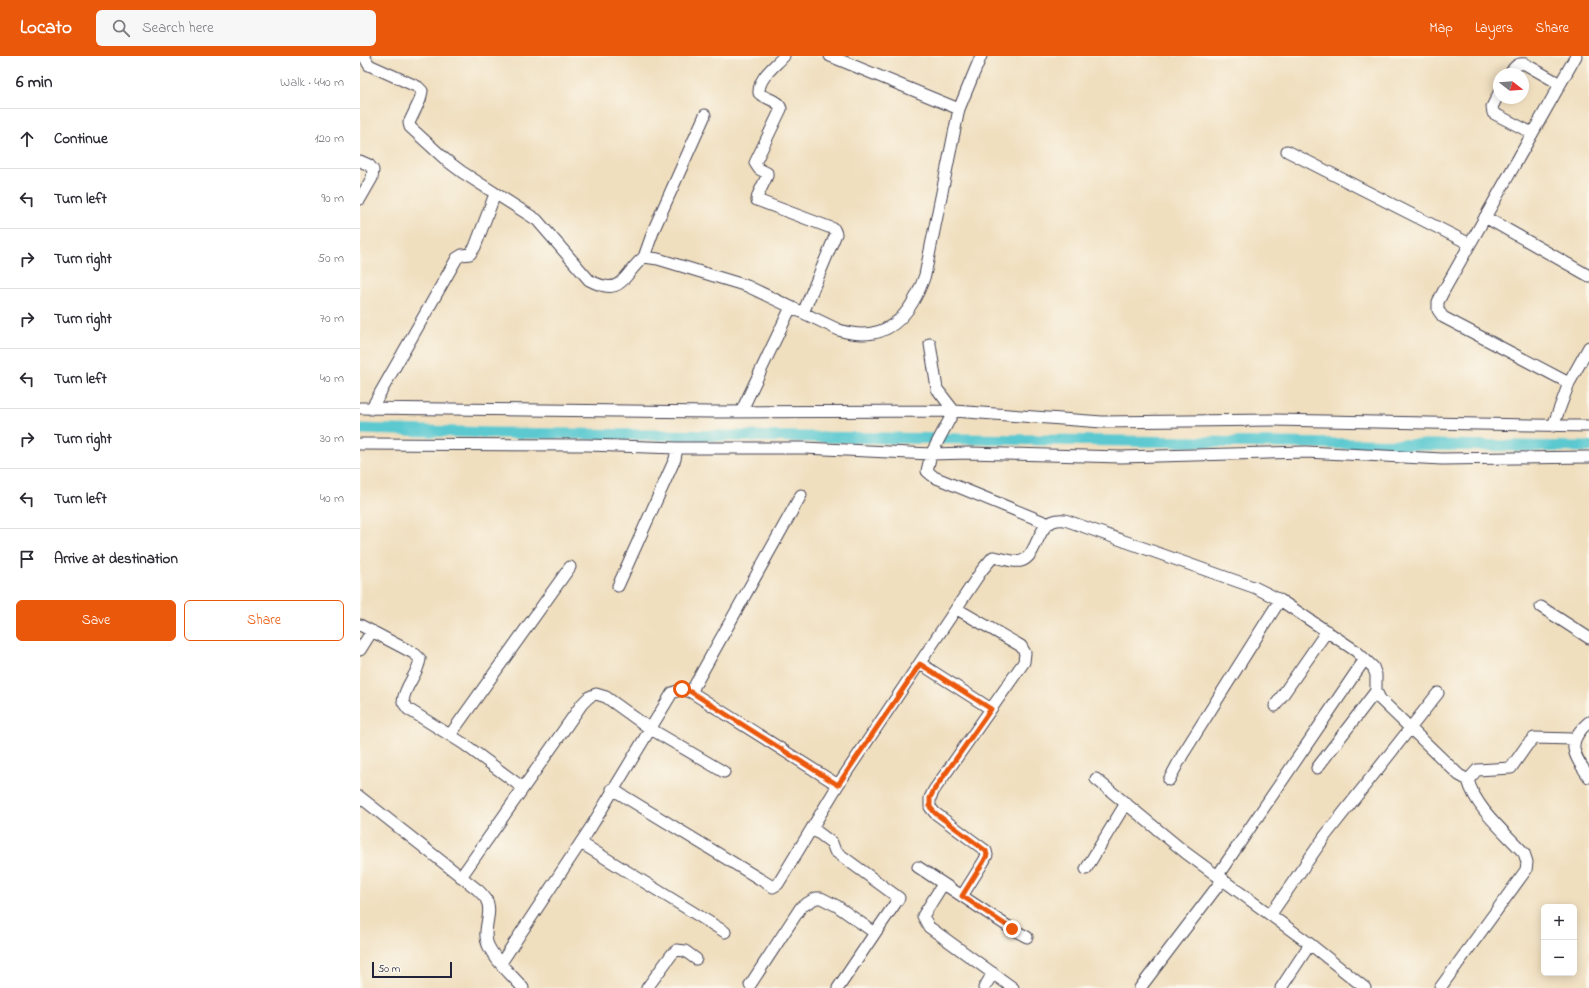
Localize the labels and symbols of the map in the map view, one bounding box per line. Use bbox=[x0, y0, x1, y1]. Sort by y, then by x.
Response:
north arrow bbox=[1493, 68, 1529, 104]
route start bbox=[673, 680, 691, 698]
route end bbox=[1003, 920, 1021, 938]
scale bar bbox=[372, 960, 452, 979]

